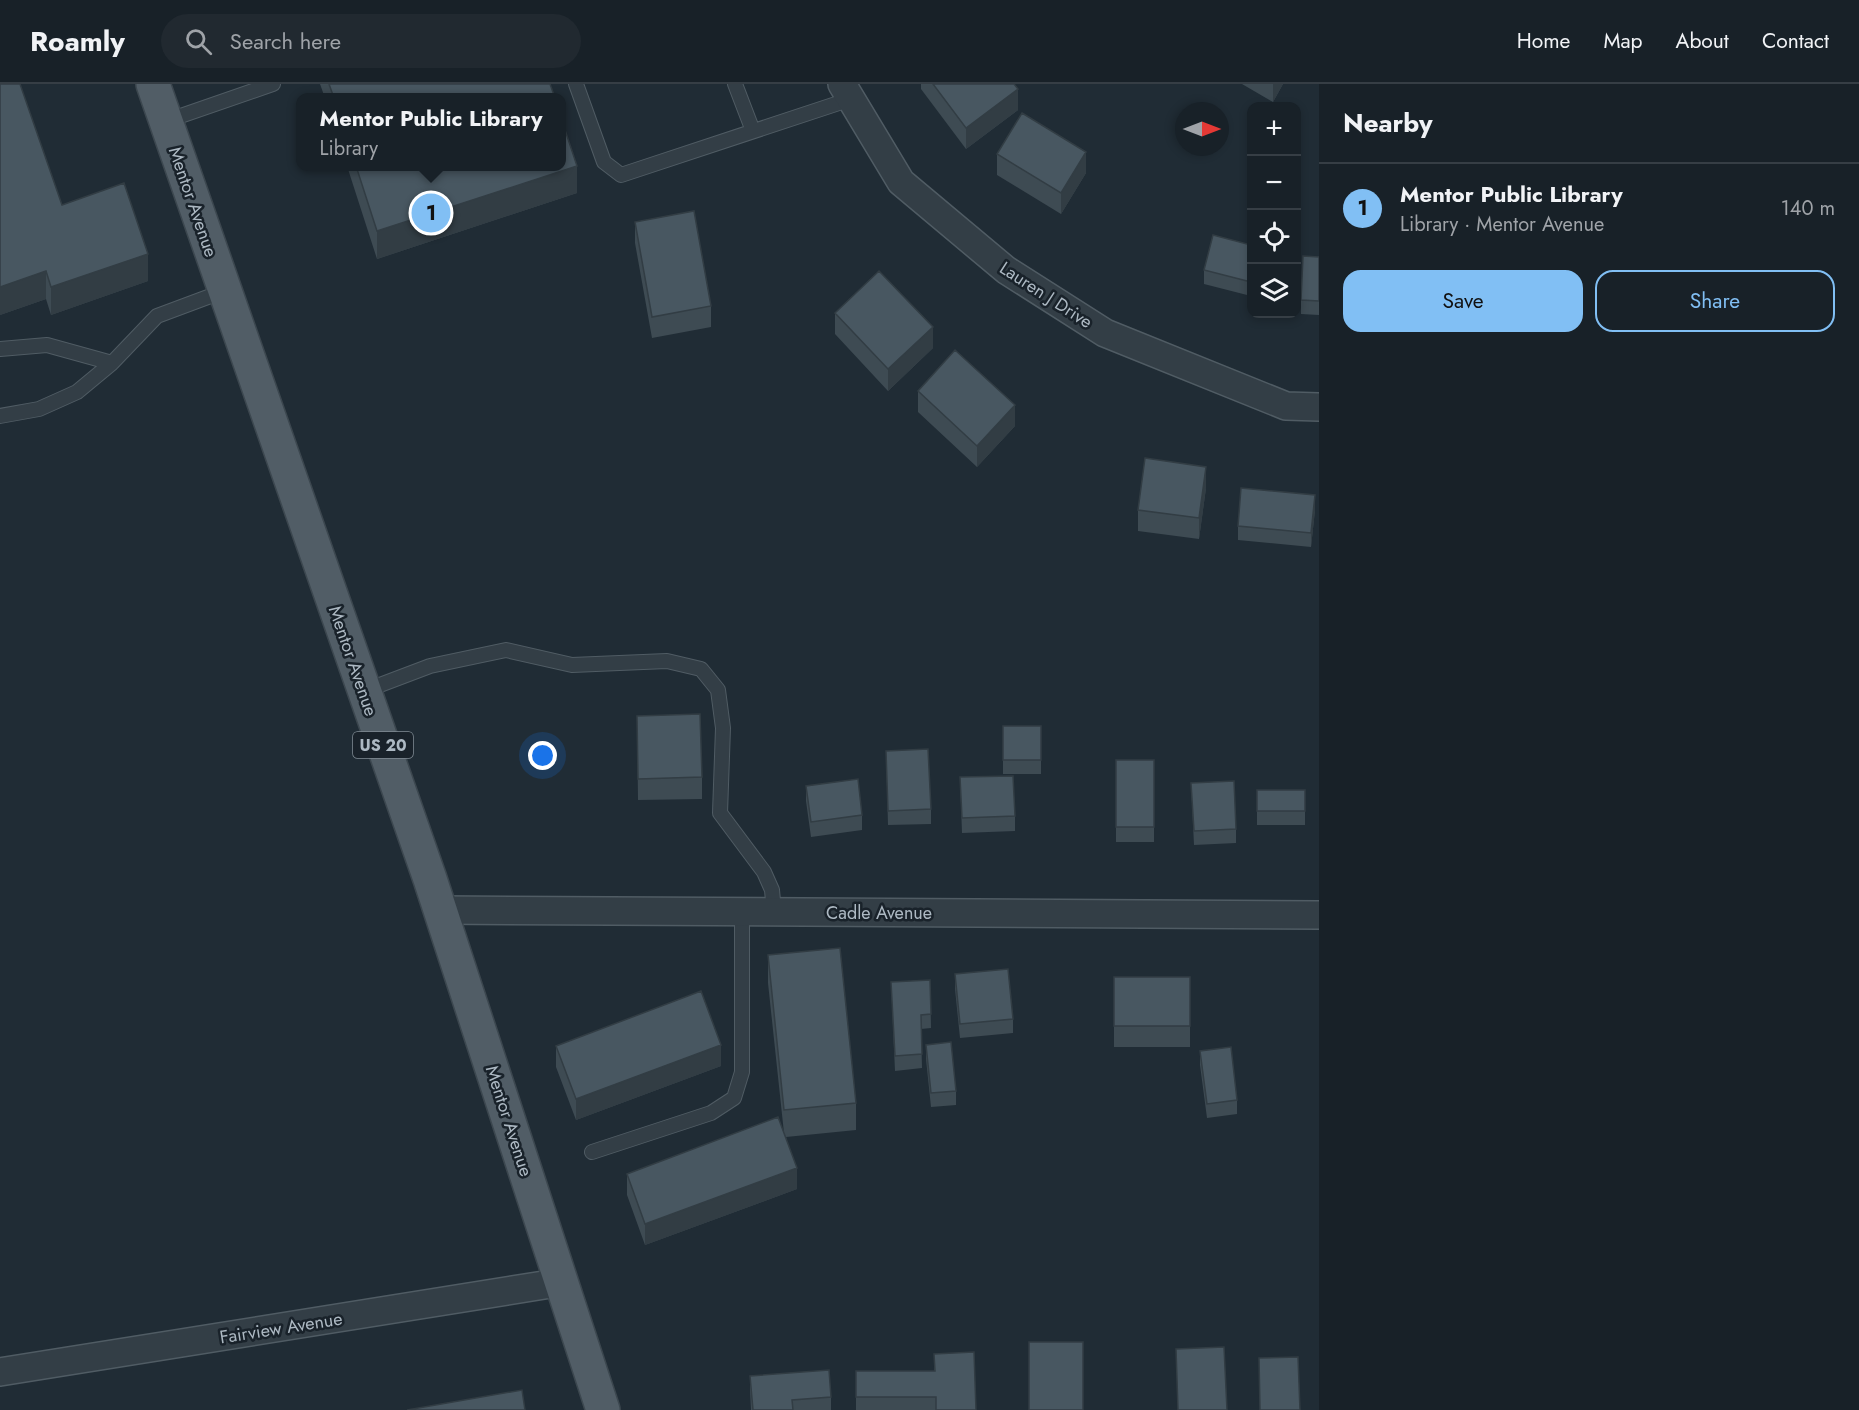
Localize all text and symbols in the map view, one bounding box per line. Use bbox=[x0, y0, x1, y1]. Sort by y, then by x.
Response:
search box bbox=[161, 14, 581, 68]
text: Roamly bbox=[30, 21, 125, 62]
icon: search bbox=[182, 25, 215, 58]
text: Search here bbox=[230, 25, 341, 57]
text: Home bbox=[1517, 26, 1570, 56]
text: Map bbox=[1603, 26, 1643, 56]
text: About bbox=[1676, 26, 1729, 56]
text: Contact bbox=[1762, 26, 1829, 56]
popup bbox=[296, 93, 566, 171]
text: Mentor Public Library bbox=[320, 102, 542, 134]
north arrow bbox=[1175, 102, 1229, 156]
map controls bbox=[1247, 102, 1301, 318]
button: + bbox=[1247, 102, 1301, 156]
text: Nearby bbox=[1343, 104, 1432, 142]
text: Library bbox=[320, 134, 378, 163]
street label: Mentor Avenue bbox=[162, 143, 224, 261]
button: − bbox=[1247, 156, 1301, 210]
text: Mentor Public Library bbox=[1400, 178, 1623, 210]
pin: 1 bbox=[412, 190, 450, 236]
text: 1 bbox=[1357, 194, 1368, 223]
text: 140 m bbox=[1781, 194, 1835, 223]
button: locate bbox=[1247, 210, 1301, 264]
text: Library · Mentor Avenue bbox=[1400, 210, 1604, 239]
street label: Lauren J Drive bbox=[994, 255, 1098, 335]
button: layers bbox=[1247, 264, 1301, 318]
button: Save bbox=[1343, 270, 1583, 332]
button: Share bbox=[1595, 270, 1835, 332]
street label: Mentor Avenue bbox=[322, 602, 384, 720]
road number: US 20 bbox=[353, 732, 413, 758]
your location bbox=[528, 741, 557, 770]
street label: Cadle Avenue bbox=[826, 900, 932, 926]
street label: Mentor Avenue bbox=[479, 1062, 539, 1180]
street label: Fairview Avenue bbox=[218, 1305, 344, 1351]

